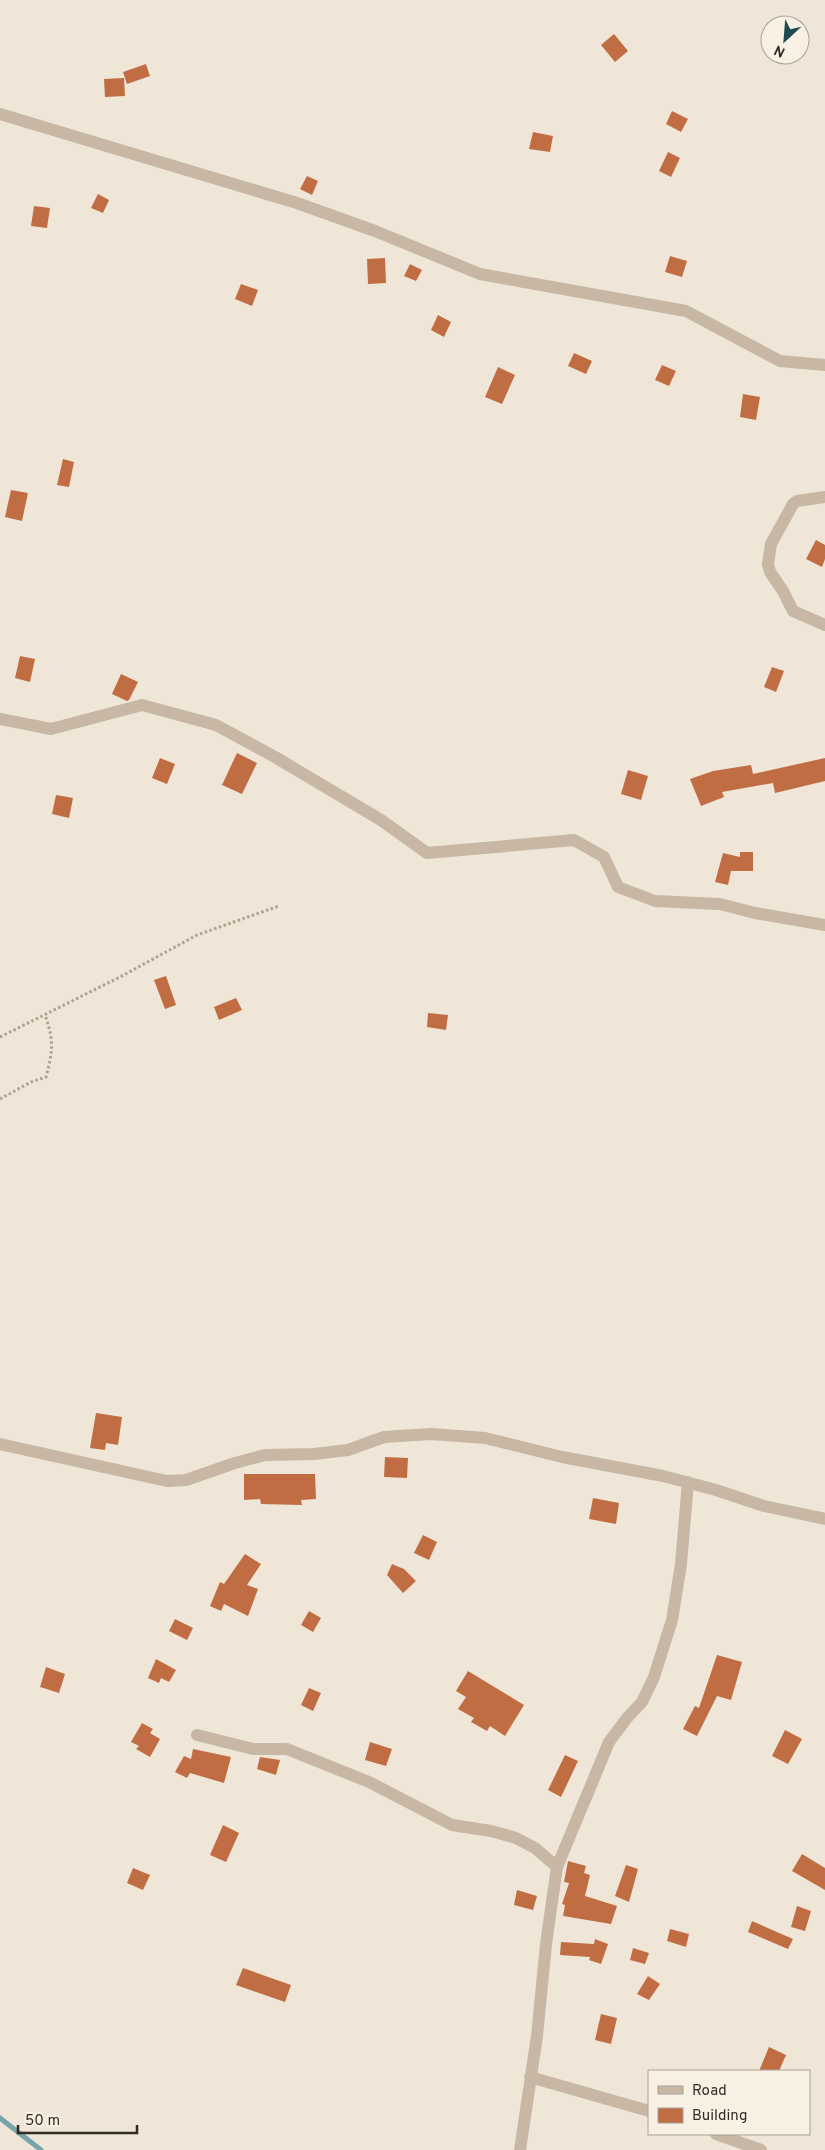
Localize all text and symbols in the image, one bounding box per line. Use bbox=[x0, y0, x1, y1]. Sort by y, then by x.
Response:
north arrow bbox=[760, 15, 810, 65]
text: N bbox=[772, 40, 788, 60]
legend bbox=[648, 2070, 810, 2135]
text: Road bbox=[692, 2082, 727, 2101]
scale bar bbox=[18, 2102, 136, 2134]
text: Building bbox=[692, 2107, 747, 2126]
text: 50 m bbox=[25, 2112, 60, 2131]

